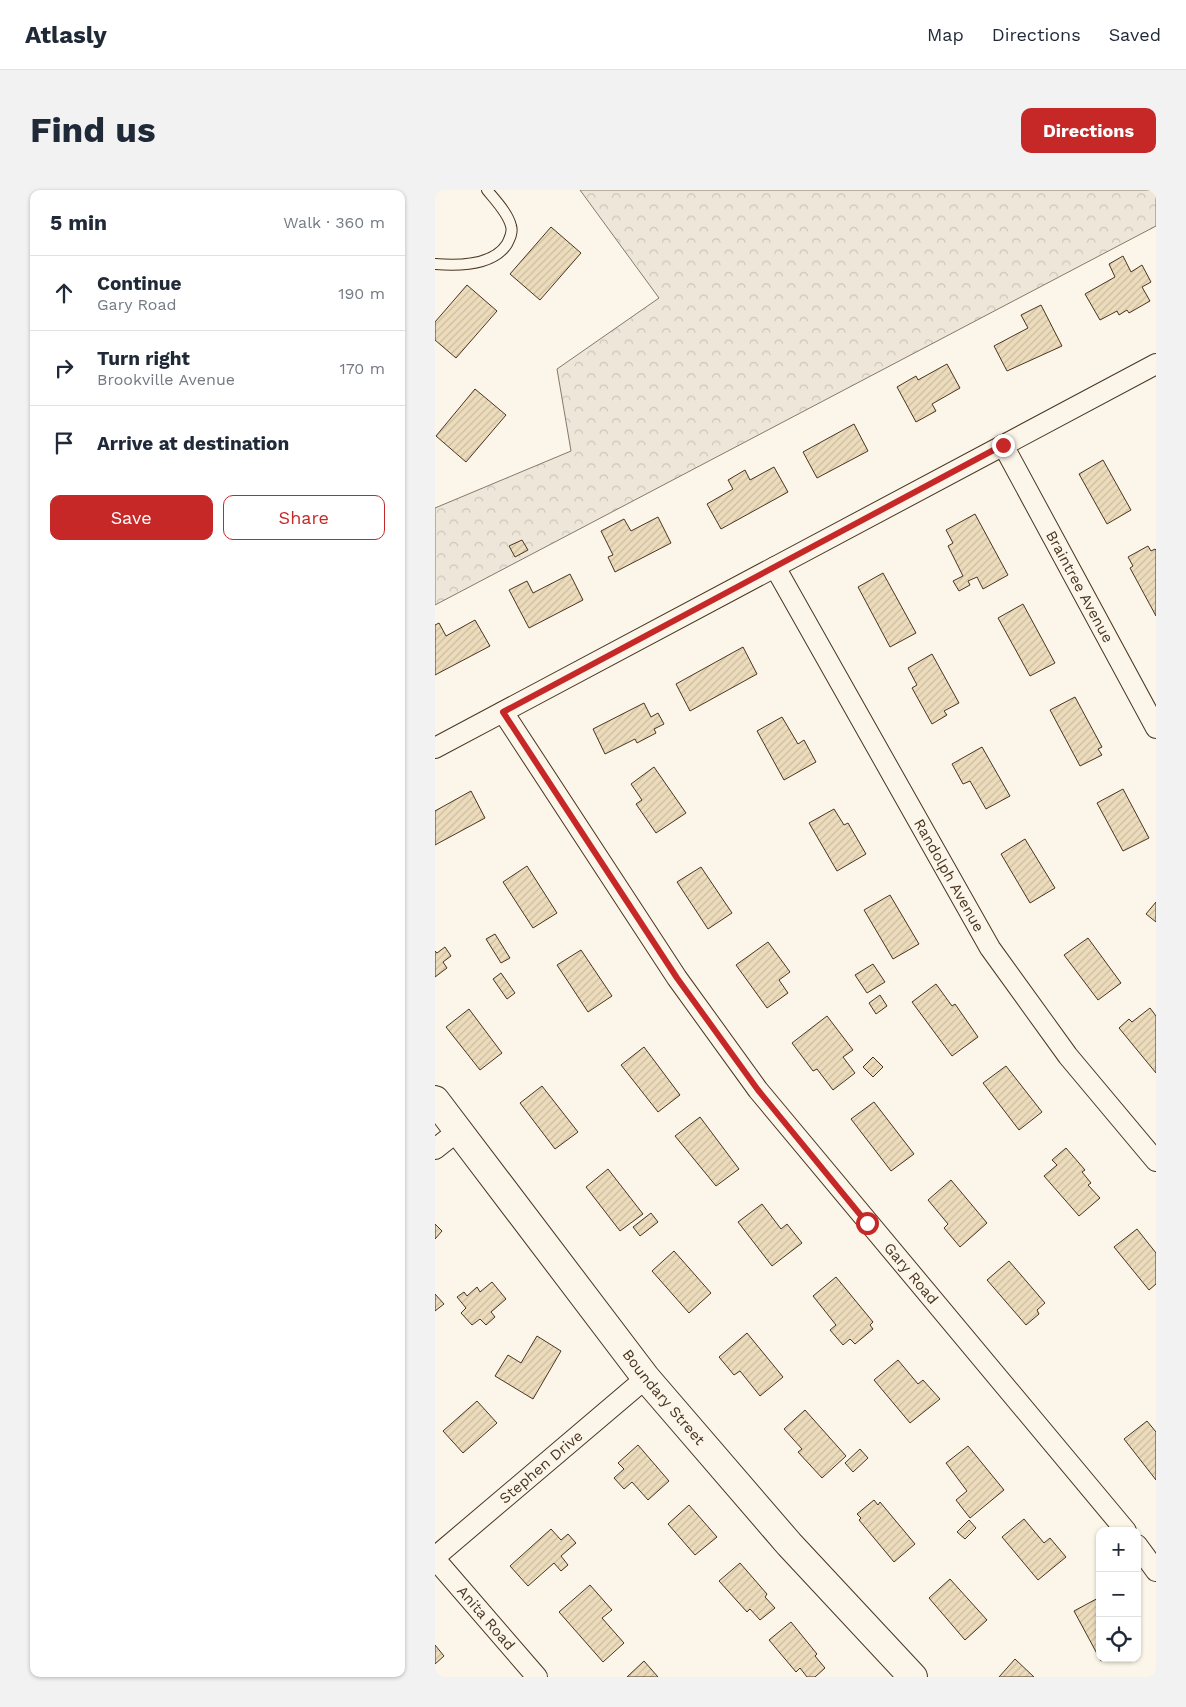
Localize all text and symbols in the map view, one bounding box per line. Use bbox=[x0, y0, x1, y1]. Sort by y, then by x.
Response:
text: Atlasly bbox=[25, 21, 107, 49]
text: Map bbox=[927, 24, 964, 45]
text: Directions bbox=[992, 24, 1081, 45]
text: Saved bbox=[1109, 24, 1161, 45]
button: Directions bbox=[1021, 108, 1156, 153]
text: Find us bbox=[30, 109, 156, 151]
text: 5 min bbox=[50, 210, 107, 235]
text: Walk · 360 m bbox=[283, 213, 385, 232]
text: Continue bbox=[97, 272, 181, 295]
icon: ahead bbox=[50, 279, 78, 307]
text: 190 m bbox=[338, 284, 385, 303]
text: Gary Road bbox=[97, 295, 177, 314]
text: Turn right bbox=[97, 347, 190, 370]
icon: right bbox=[50, 354, 78, 382]
text: 170 m bbox=[339, 359, 385, 378]
text: Brookville Avenue bbox=[97, 370, 235, 389]
icon: arrive bbox=[50, 429, 78, 457]
text: Arrive at destination bbox=[97, 432, 289, 455]
route end bbox=[992, 434, 1015, 457]
button: Save bbox=[50, 495, 213, 540]
button: Share bbox=[223, 495, 385, 540]
street label: Braintree Avenue bbox=[1042, 528, 1117, 646]
street label: Randolph Avenue bbox=[910, 816, 988, 935]
route start bbox=[856, 1212, 879, 1235]
street label: Gary Road bbox=[880, 1239, 942, 1308]
street label: Boundary Street bbox=[619, 1346, 709, 1449]
street label: Stephen Drive bbox=[496, 1427, 586, 1507]
map controls bbox=[1096, 1527, 1141, 1662]
button: + bbox=[1096, 1527, 1141, 1572]
button: − bbox=[1096, 1572, 1141, 1617]
street label: Anita Road bbox=[453, 1582, 519, 1654]
button: locate bbox=[1096, 1617, 1141, 1662]

